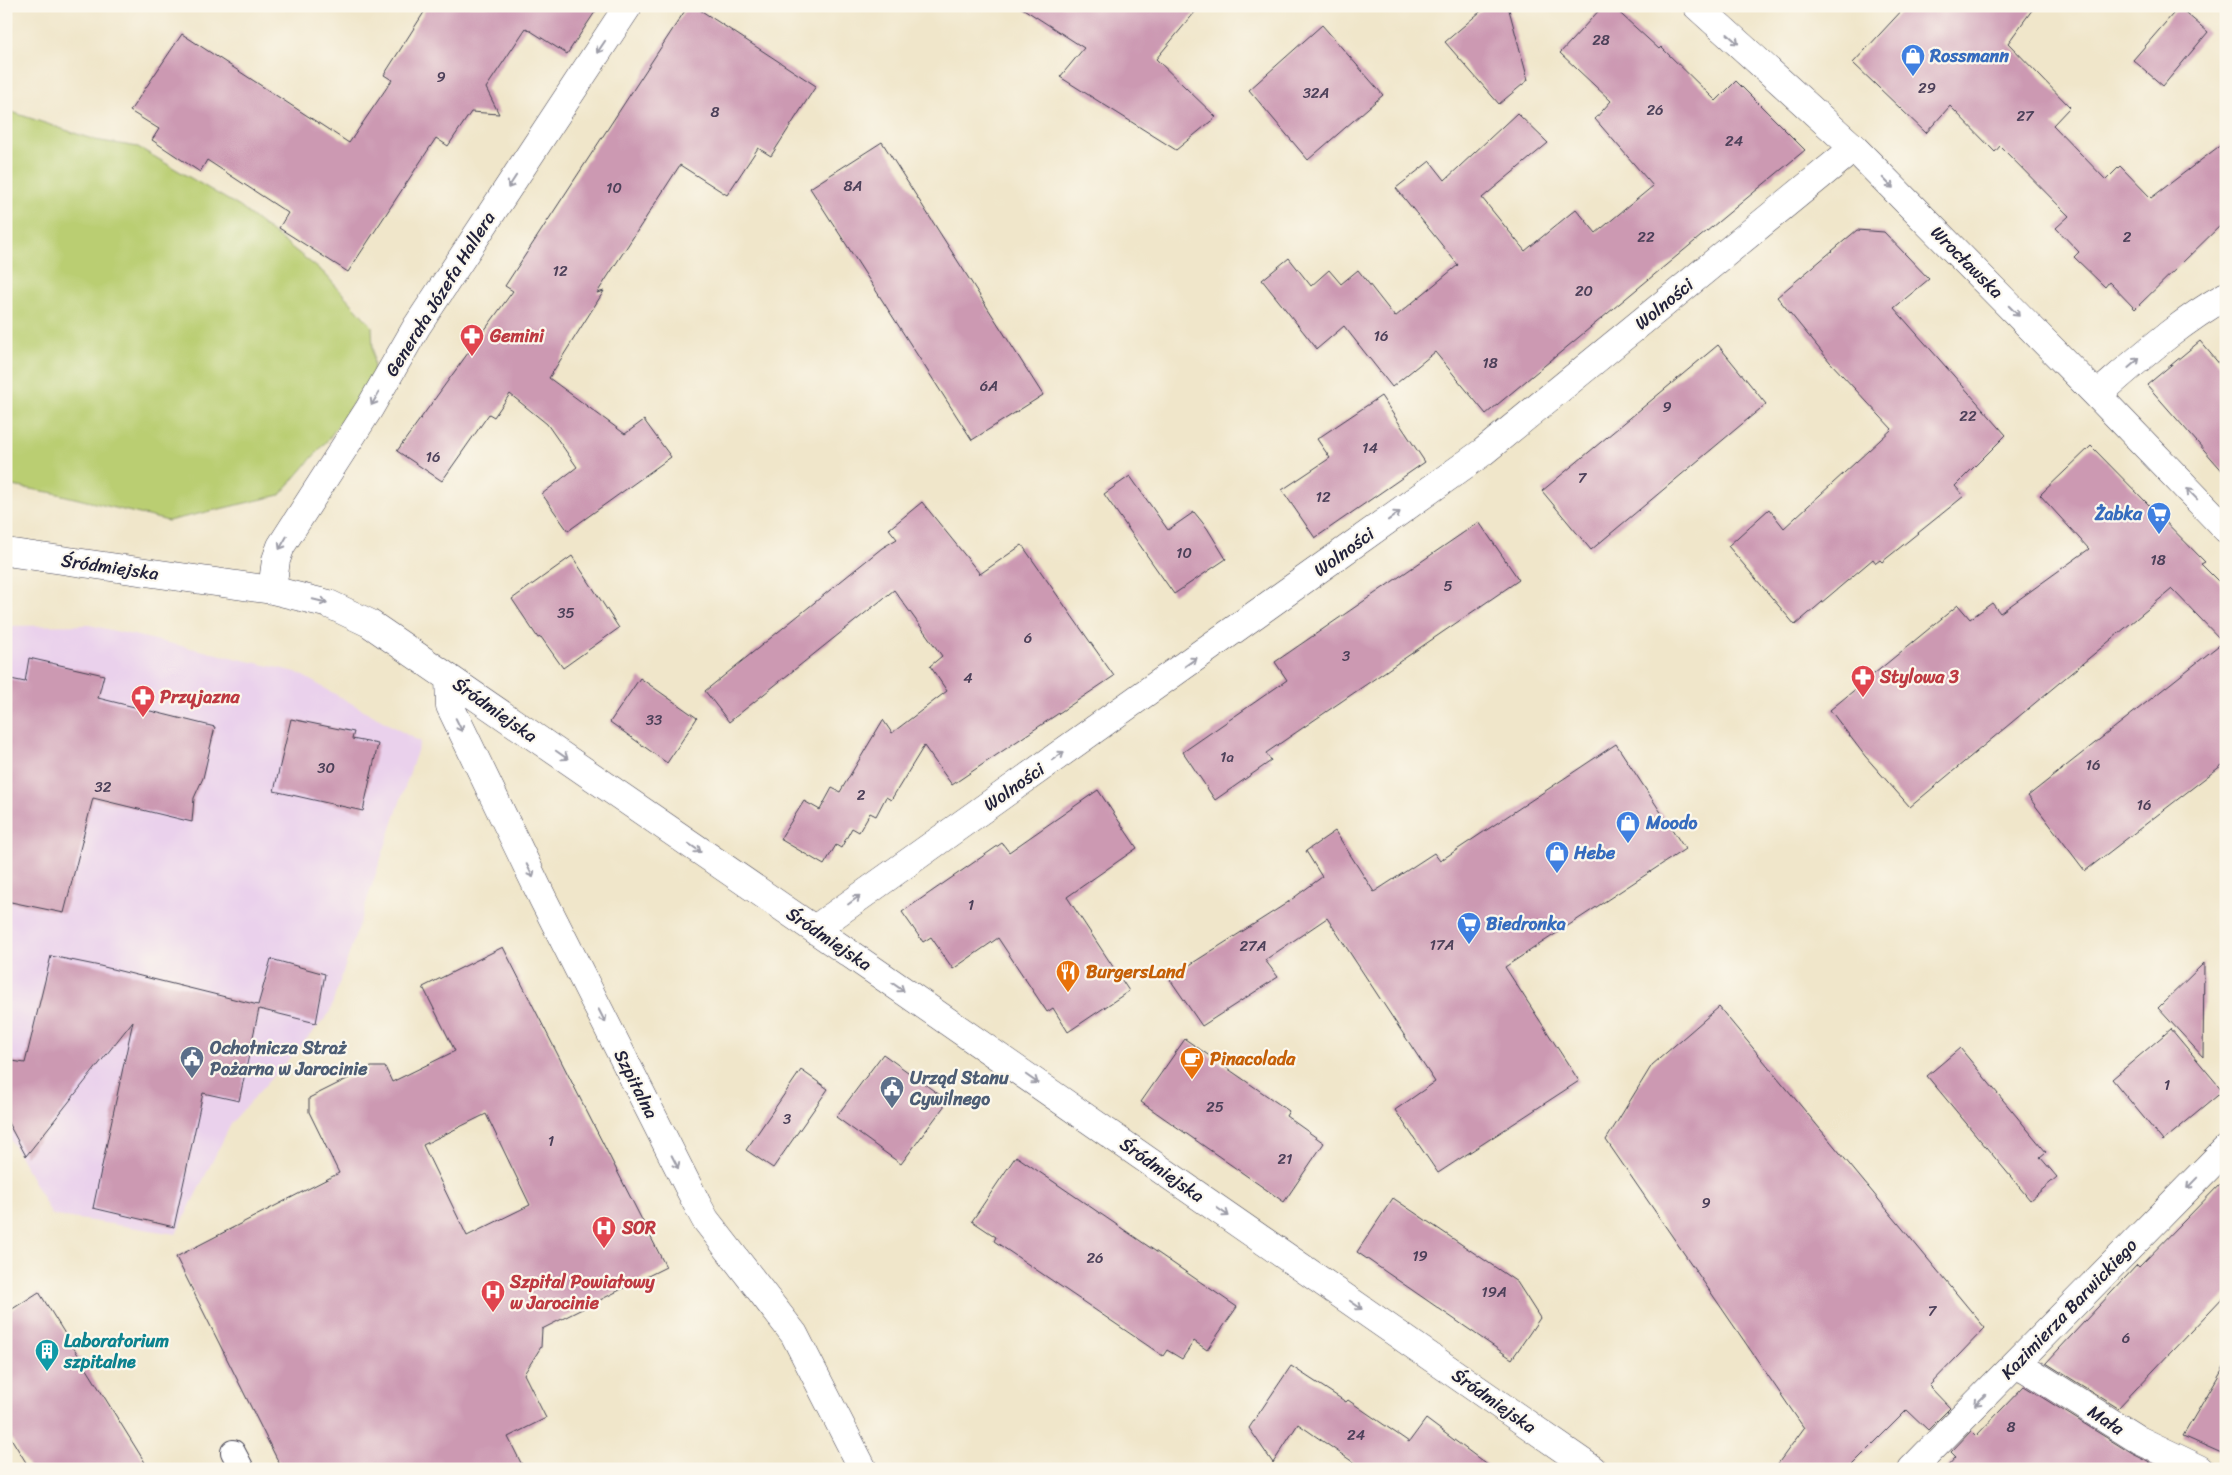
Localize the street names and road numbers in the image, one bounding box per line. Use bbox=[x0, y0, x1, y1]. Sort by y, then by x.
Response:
street label: Generała Józefa Hallera bbox=[376, 205, 504, 383]
street label: Wrocławska bbox=[1923, 218, 2011, 306]
street label: Wolności bbox=[1627, 269, 1702, 338]
street label: Wolności bbox=[1307, 518, 1382, 585]
street label: Śródmiejska bbox=[59, 544, 161, 590]
street label: Śródmiejska bbox=[446, 669, 544, 751]
street label: Wolności bbox=[976, 753, 1052, 820]
street label: Śródmiejska bbox=[779, 898, 879, 980]
street label: Szpitalna bbox=[605, 1044, 667, 1124]
street label: Śródmiejska bbox=[1113, 1129, 1211, 1211]
street label: Kazimierza Barwickiego bbox=[1993, 1231, 2145, 1387]
street label: Śródmiejska bbox=[1445, 1360, 1543, 1442]
street label: Mała bbox=[2081, 1396, 2132, 1444]

